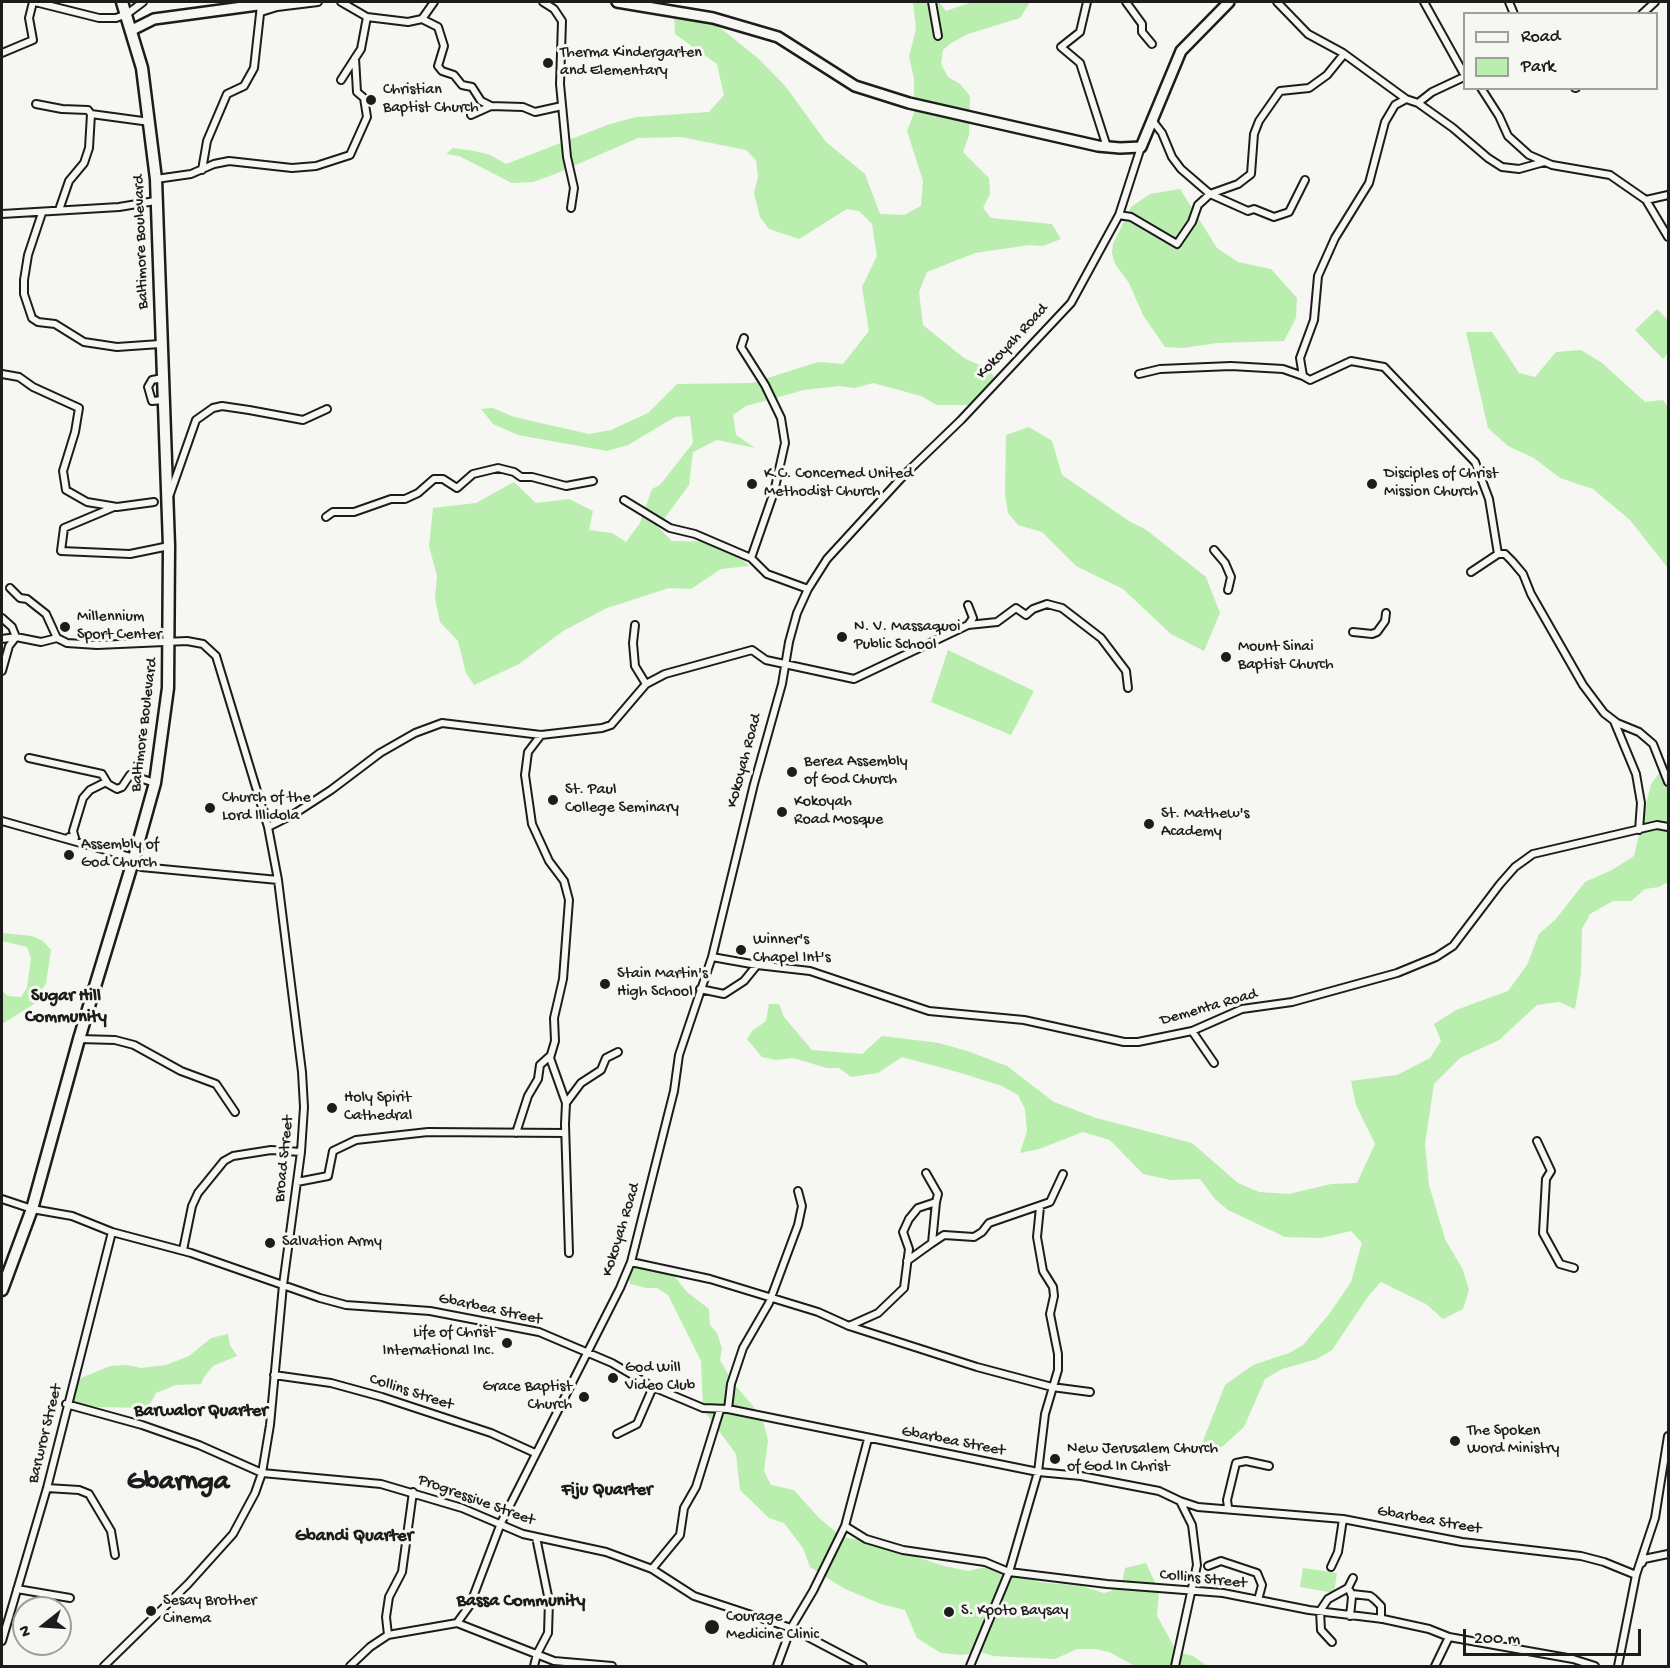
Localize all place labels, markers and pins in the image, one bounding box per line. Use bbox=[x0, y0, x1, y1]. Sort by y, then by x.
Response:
place label: Therma Kindergarten and Elementary bbox=[560, 44, 702, 82]
marker: Therma Kindergarten and Elementary bbox=[541, 56, 555, 70]
place label: Christian Baptist Church bbox=[383, 81, 479, 119]
marker: Christian Baptist Church bbox=[364, 93, 378, 107]
place label: K.C. Concerned United Methodist Church bbox=[764, 465, 913, 503]
place label: Disciples of Christ Mission Church bbox=[1384, 465, 1498, 503]
marker: K.C. Concerned United Methodist Church bbox=[745, 477, 759, 491]
marker: Disciples of Christ Mission Church bbox=[1365, 477, 1379, 491]
place label: Millennium Sport Center bbox=[77, 608, 162, 646]
place label: N. V. Massaquoi Public School bbox=[854, 618, 960, 656]
marker: Millennium Sport Center bbox=[58, 620, 72, 634]
marker: N. V. Massaquoi Public School bbox=[835, 630, 849, 644]
place label: Mount Sinai Baptist Church bbox=[1238, 638, 1334, 676]
marker: Mount Sinai Baptist Church bbox=[1219, 650, 1233, 664]
place label: Berea Assembly of God Church bbox=[804, 753, 908, 791]
marker: Berea Assembly of God Church bbox=[785, 765, 799, 779]
place label: St. Paul College Seminary bbox=[565, 781, 679, 819]
place label: Church of the Lord Illidola bbox=[222, 789, 311, 827]
marker: St. Paul College Seminary bbox=[546, 793, 560, 807]
place label: Kokoyah Road Mosque bbox=[794, 793, 883, 831]
marker: Church of the Lord Illidola bbox=[203, 801, 217, 815]
marker: Kokoyah Road Mosque bbox=[775, 805, 789, 819]
place label: St. Mathew's Academy bbox=[1161, 805, 1249, 843]
marker: St. Mathew's Academy bbox=[1142, 817, 1156, 831]
place label: Assembly of God Church bbox=[81, 836, 159, 874]
marker: Assembly of God Church bbox=[62, 848, 76, 862]
place label: Winner's Chapel Int's bbox=[753, 931, 831, 969]
marker: Winner's Chapel Int's bbox=[734, 943, 748, 957]
place label: Stain Martin's High School bbox=[617, 965, 708, 1003]
marker: Stain Martin's High School bbox=[598, 977, 612, 991]
place label: Holy Spirit Cathedral bbox=[344, 1089, 412, 1127]
marker: Holy Spirit Cathedral bbox=[325, 1101, 339, 1115]
place label: Salvation Army bbox=[282, 1233, 382, 1253]
marker: Salvation Army bbox=[263, 1236, 277, 1250]
place label: Life of Christ International Inc. bbox=[383, 1324, 495, 1362]
marker: Life of Christ International Inc. bbox=[500, 1336, 514, 1350]
place label: God Will Video Club bbox=[625, 1359, 695, 1397]
marker: God Will Video Club bbox=[606, 1371, 620, 1385]
place label: Grace Baptist Church bbox=[483, 1378, 572, 1416]
marker: Grace Baptist Church bbox=[577, 1390, 591, 1404]
place label: The Spoken Word Ministry bbox=[1467, 1422, 1559, 1460]
marker: The Spoken Word Ministry bbox=[1448, 1434, 1462, 1448]
place label: New Jerusalem Church of God In Christ bbox=[1067, 1440, 1218, 1478]
marker: New Jerusalem Church of God In Christ bbox=[1048, 1452, 1062, 1466]
place label: Sesay Brother Cinema bbox=[163, 1592, 256, 1630]
place label: S. Kpoto Baysay bbox=[961, 1602, 1068, 1622]
marker: Sesay Brother Cinema bbox=[144, 1604, 158, 1618]
marker: S. Kpoto Baysay bbox=[942, 1605, 956, 1619]
place label: Courage Medicine Clinic bbox=[726, 1608, 819, 1646]
marker: Courage Medicine Clinic bbox=[703, 1618, 721, 1636]

